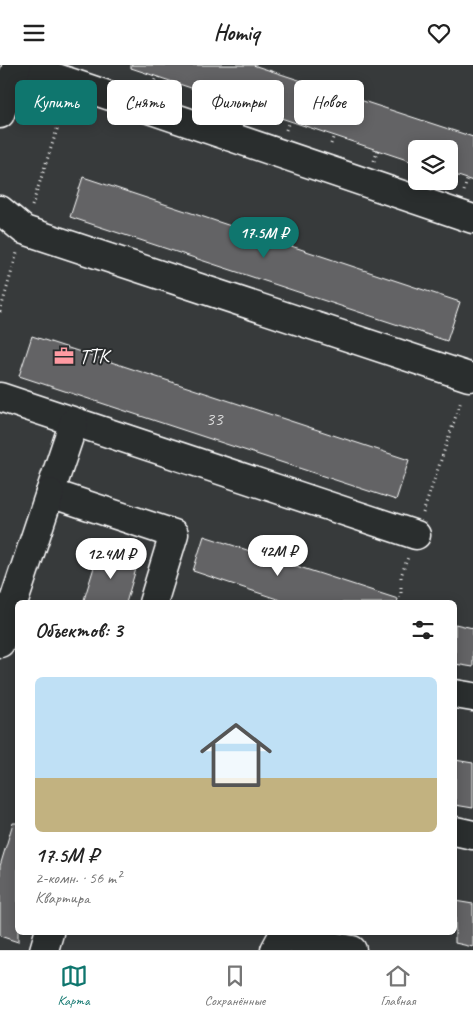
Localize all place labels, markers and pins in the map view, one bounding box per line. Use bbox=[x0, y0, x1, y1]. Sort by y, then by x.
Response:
pin: 17.5M ₽ bbox=[218, 217, 310, 259]
place label: ТТК bbox=[79, 343, 112, 369]
office icon: ТТК bbox=[53, 345, 75, 367]
pin: 42M ₽ bbox=[243, 535, 313, 577]
pin: 12.4M ₽ bbox=[65, 537, 157, 580]

